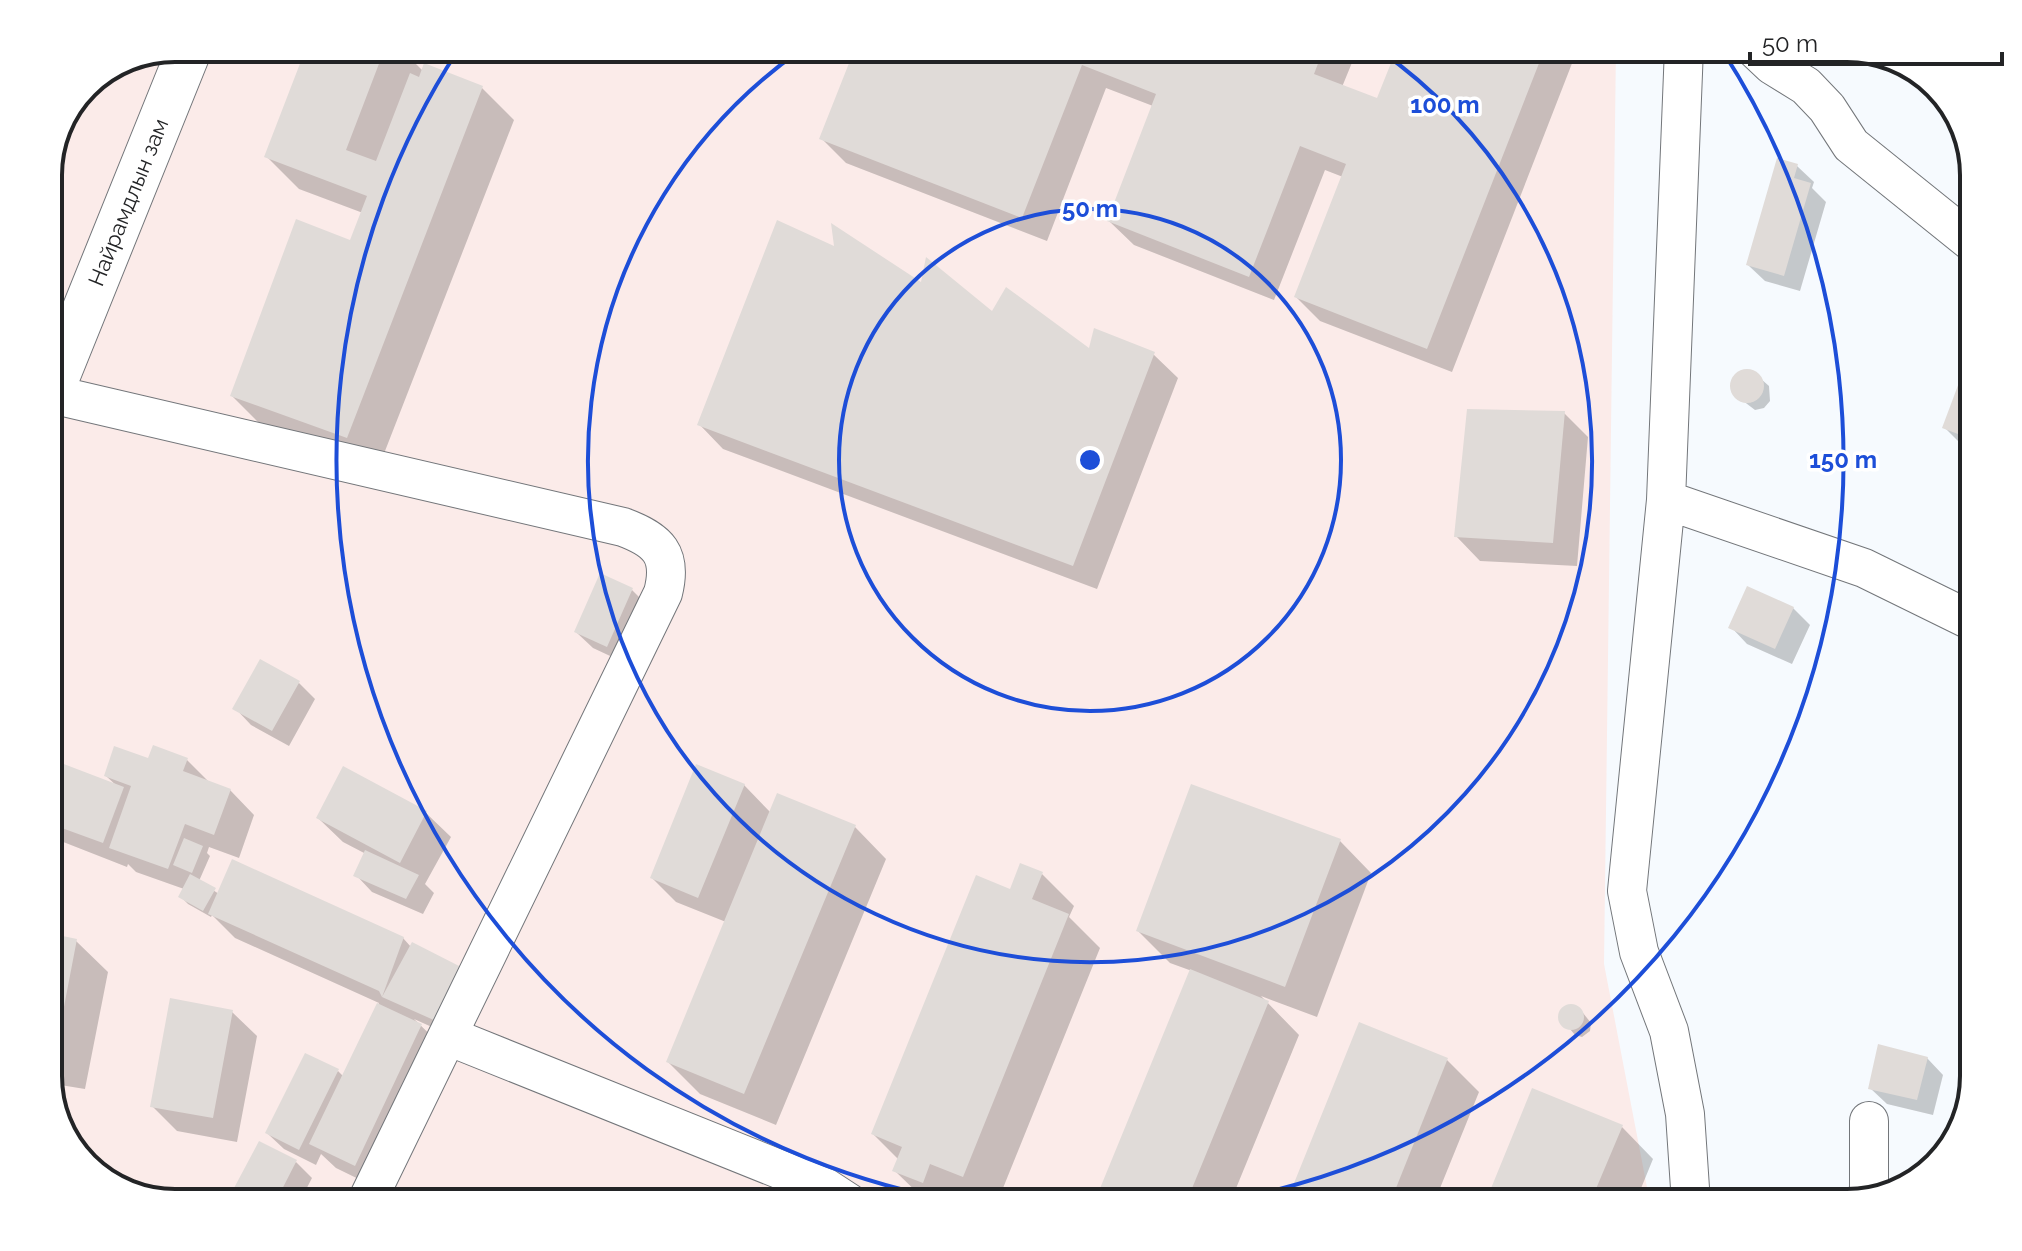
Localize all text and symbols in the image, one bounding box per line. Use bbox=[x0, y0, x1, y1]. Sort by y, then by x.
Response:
scale bar bbox=[1750, 16, 2002, 66]
text: 50 m bbox=[1762, 29, 1818, 58]
text: 100 m bbox=[1410, 90, 1480, 119]
street label: Найрамдлын зам bbox=[83, 114, 173, 290]
text: 50 m bbox=[1062, 194, 1118, 223]
text: 150 m bbox=[1809, 445, 1877, 474]
centre of rings bbox=[1076, 446, 1104, 474]

